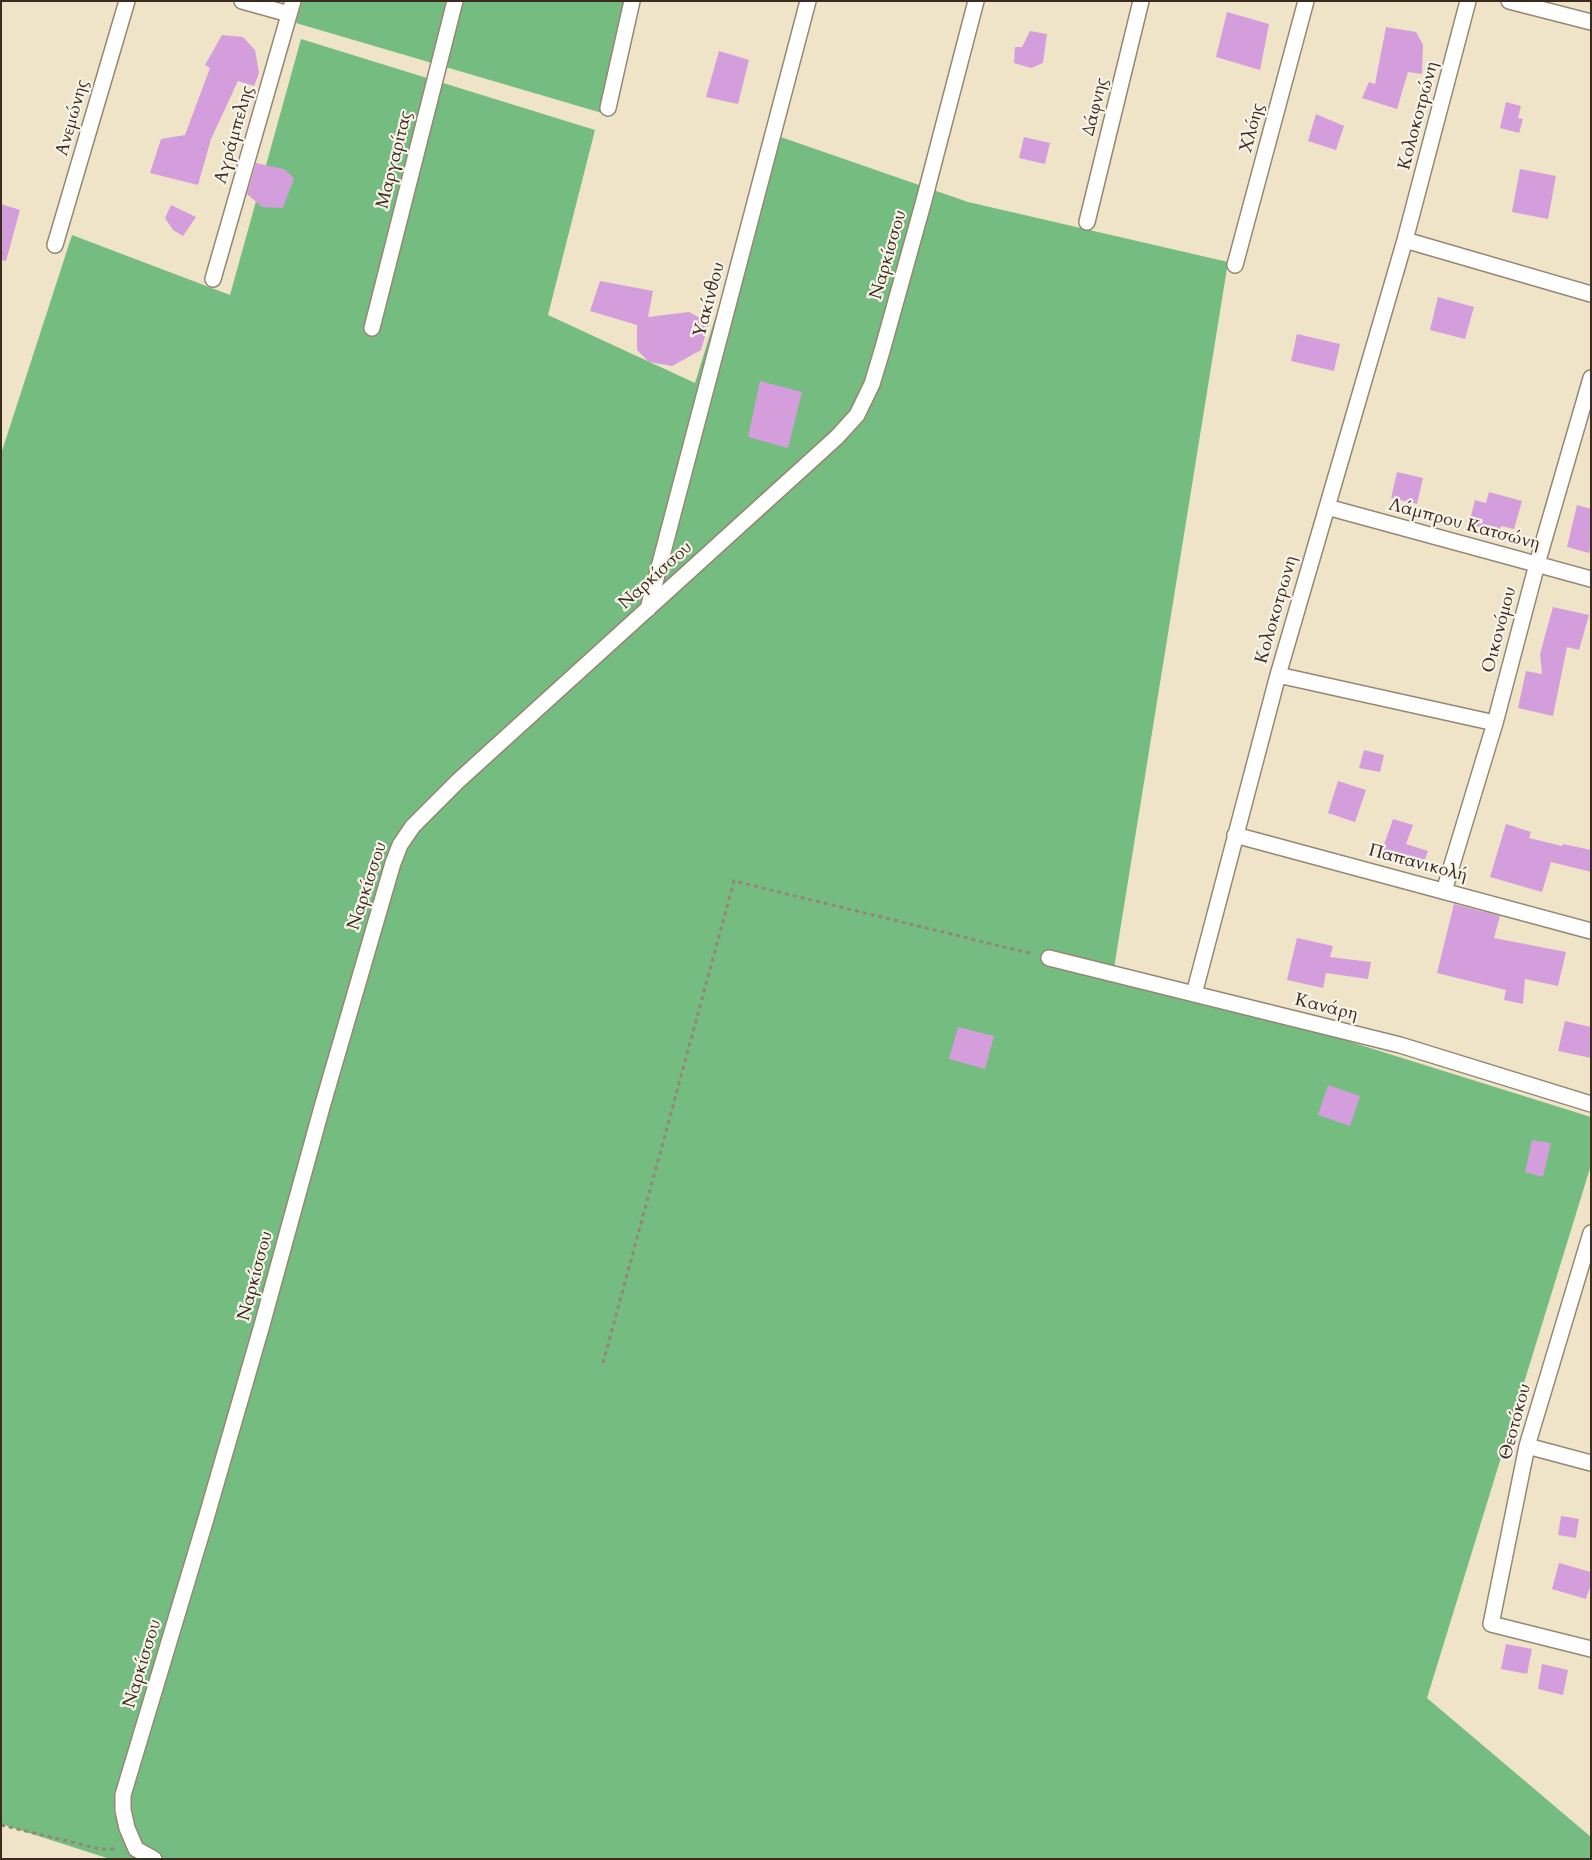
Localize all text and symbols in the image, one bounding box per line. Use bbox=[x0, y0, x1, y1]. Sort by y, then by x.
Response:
street label: Κολοκοτρώνη bbox=[1394, 60, 1444, 172]
street label: Δάφνης bbox=[1078, 76, 1114, 138]
street label: Ανεμώνης bbox=[52, 77, 94, 159]
street label: Αγράμπελης bbox=[211, 83, 259, 187]
street label: Χλόης bbox=[1236, 101, 1270, 155]
street label: Μαργαρίτας bbox=[372, 109, 418, 211]
street label: Ναρκίσσου bbox=[866, 208, 912, 302]
street label: Υακίνθου bbox=[690, 260, 730, 340]
street label: Λάμπρου Κατσώνη bbox=[1386, 494, 1542, 556]
street label: Ναρκίσσου bbox=[615, 537, 697, 615]
street label: Κολοκοτρωνη bbox=[1251, 554, 1303, 666]
street label: Οικονόμου bbox=[1478, 585, 1522, 675]
street label: Ναρκίσσου bbox=[344, 839, 392, 933]
street label: Παπανικολή bbox=[1366, 840, 1470, 888]
street label: Κανάρη bbox=[1292, 990, 1360, 1026]
street label: Ναρκίσσου bbox=[234, 1229, 278, 1323]
street label: Θεοτόκου bbox=[1495, 1381, 1537, 1463]
street label: Ναρκίσσου bbox=[119, 1617, 167, 1711]

